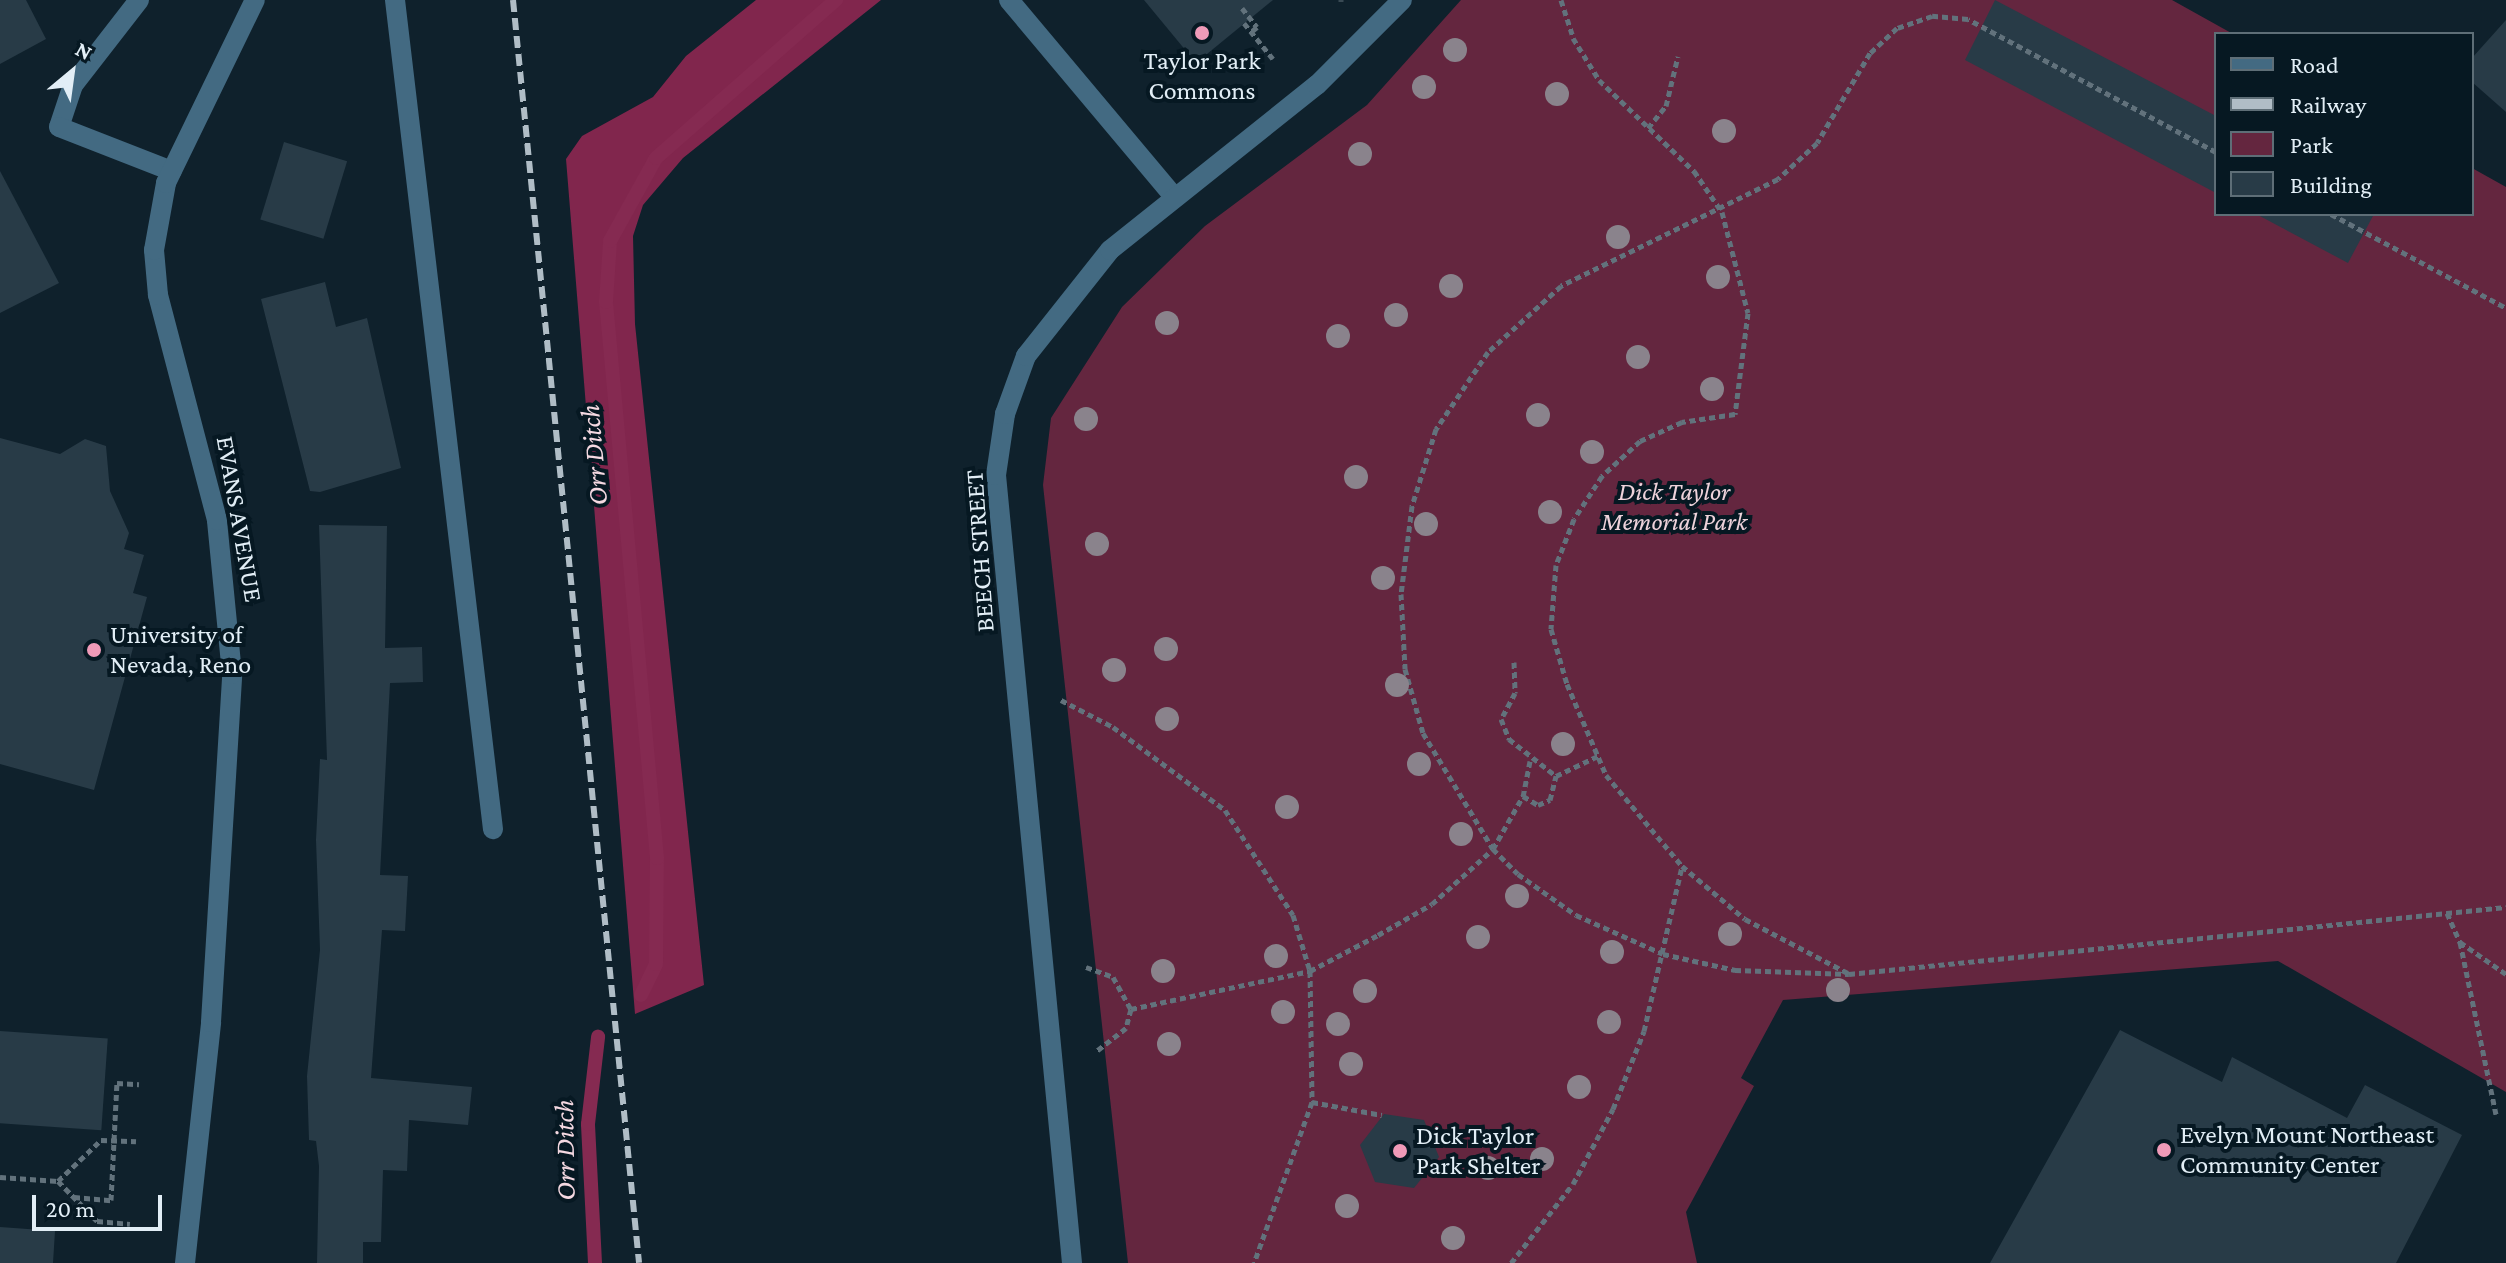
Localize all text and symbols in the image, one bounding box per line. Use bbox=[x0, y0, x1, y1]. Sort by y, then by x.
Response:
marker: Taylor Park Commons bbox=[1193, 24, 1211, 42]
north arrow bbox=[32, 32, 112, 112]
legend bbox=[2214, 32, 2474, 216]
text: N bbox=[71, 36, 96, 65]
place label: Taylor Park Commons bbox=[1143, 45, 1261, 106]
text: Road bbox=[2290, 51, 2339, 78]
text: Railway bbox=[2290, 91, 2366, 118]
text: Park bbox=[2290, 131, 2333, 158]
text: Building bbox=[2290, 171, 2372, 198]
water label: Orr Ditch bbox=[573, 403, 615, 507]
street label: EVANS AVENUE bbox=[209, 434, 269, 604]
street label: BEECH STREET bbox=[959, 469, 1001, 633]
park label: Dick Taylor Memorial Park bbox=[1601, 476, 1747, 538]
place label: University of Nevada, Reno bbox=[110, 619, 251, 680]
marker: University of Nevada, Reno bbox=[85, 641, 103, 659]
water label: Orr Ditch bbox=[547, 1099, 583, 1201]
place label: Evelyn Mount Northeast Community Center bbox=[2180, 1119, 2434, 1180]
place label: Dick Taylor Park Shelter bbox=[1416, 1120, 1541, 1182]
marker: Evelyn Mount Northeast Community Center bbox=[2155, 1141, 2173, 1159]
marker: Dick Taylor Park Shelter bbox=[1391, 1142, 1409, 1160]
scale bar bbox=[36, 1179, 166, 1229]
text: 20 m bbox=[46, 1195, 95, 1222]

